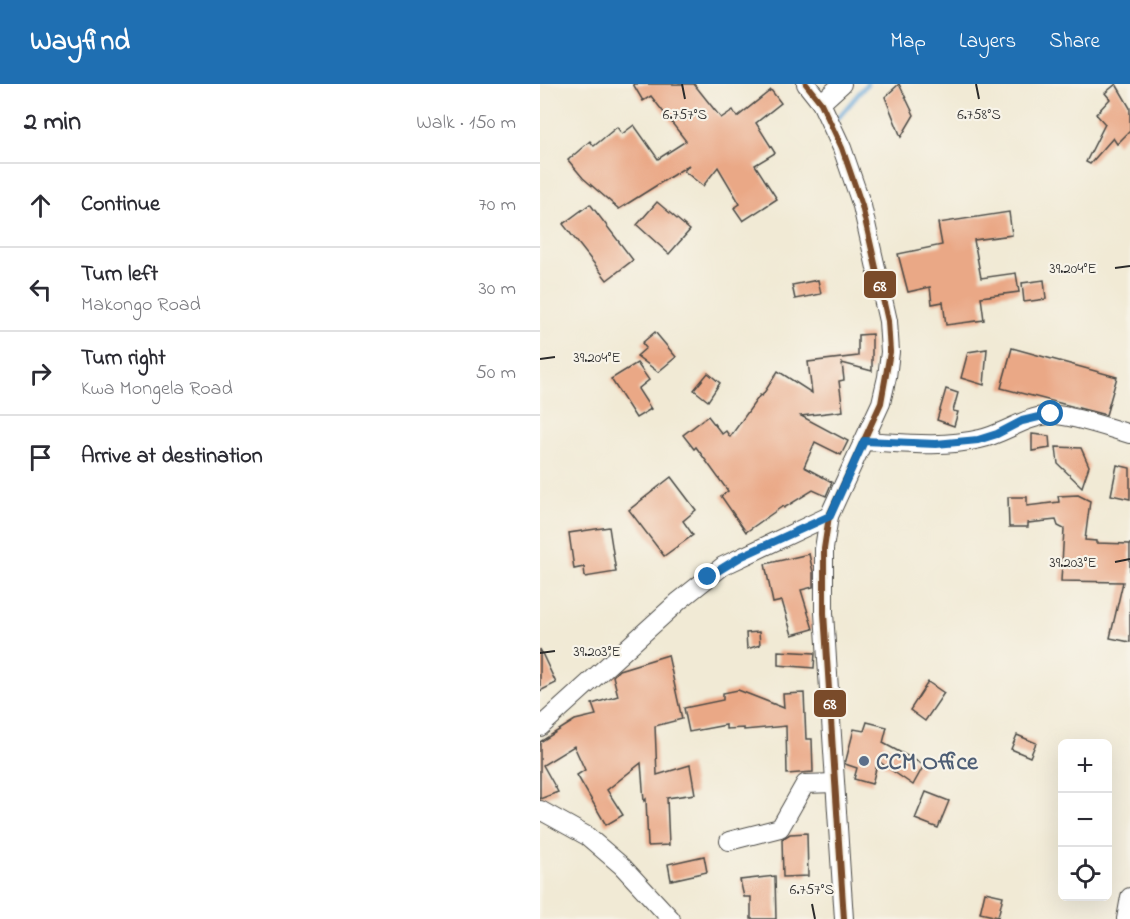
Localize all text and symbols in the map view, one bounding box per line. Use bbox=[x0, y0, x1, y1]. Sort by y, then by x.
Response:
text: Wayfind bbox=[30, 22, 130, 63]
text: Map bbox=[890, 27, 926, 57]
text: Layers bbox=[959, 27, 1016, 57]
text: Share bbox=[1049, 27, 1100, 57]
text: 2 min bbox=[24, 104, 81, 142]
text: 6.757°S bbox=[663, 104, 707, 126]
text: 6.758°S bbox=[957, 104, 1001, 126]
text: Walk · 150 m bbox=[416, 109, 516, 138]
icon: ahead bbox=[24, 189, 57, 222]
text: Continue bbox=[81, 189, 160, 221]
text: 70 m bbox=[479, 191, 516, 220]
text: 39.204°E bbox=[1050, 258, 1097, 280]
text: Turn left bbox=[81, 259, 158, 291]
line badge: 68 bbox=[863, 270, 897, 299]
icon: left bbox=[24, 273, 57, 306]
text: 30 m bbox=[479, 275, 516, 304]
text: 68 bbox=[872, 275, 887, 299]
text: Makongo Road bbox=[81, 291, 201, 320]
text: Turn right bbox=[81, 343, 166, 375]
text: 39.204°E bbox=[574, 347, 621, 369]
icon: right bbox=[24, 357, 57, 390]
text: 50 m bbox=[475, 359, 516, 388]
text: Kwa Mongela Road bbox=[81, 375, 233, 404]
route start bbox=[1037, 400, 1063, 426]
icon: arrive bbox=[24, 441, 57, 474]
text: Arrive at destination bbox=[81, 441, 263, 473]
text: 39.203°E bbox=[1049, 552, 1097, 574]
route end bbox=[694, 563, 720, 589]
text: 39.203°E bbox=[573, 641, 621, 663]
line badge: 68 bbox=[813, 689, 847, 718]
text: 68 bbox=[822, 693, 837, 717]
map controls bbox=[1058, 739, 1112, 901]
button: + bbox=[1058, 739, 1112, 793]
place label: CCM Office bbox=[876, 746, 979, 781]
marker: CCM Office bbox=[857, 754, 871, 768]
button: − bbox=[1058, 793, 1112, 847]
button: locate bbox=[1058, 847, 1112, 901]
text: 6.757°S bbox=[790, 879, 834, 901]

